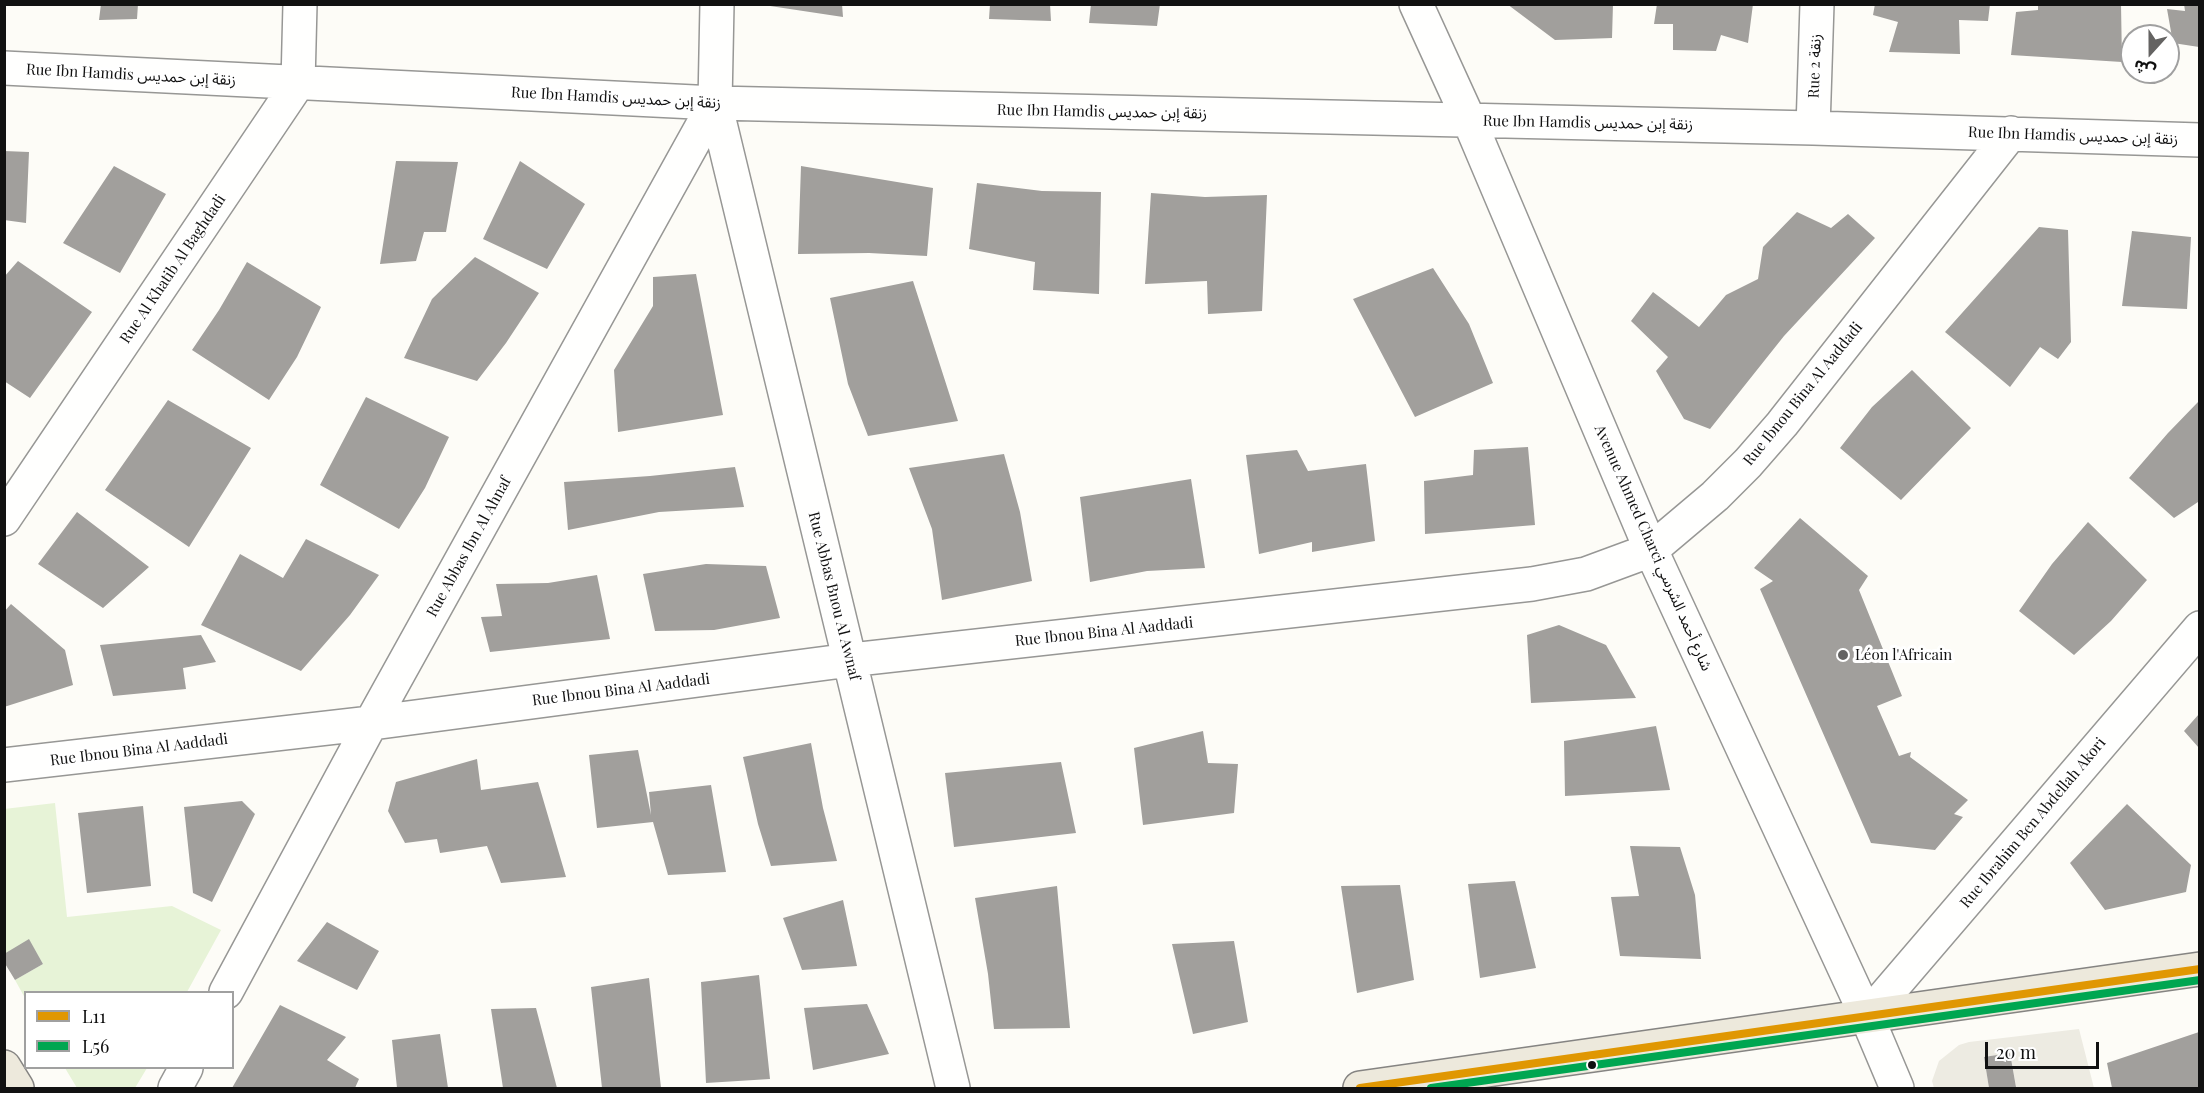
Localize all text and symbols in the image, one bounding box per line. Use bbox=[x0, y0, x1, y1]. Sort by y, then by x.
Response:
north arrow bbox=[2120, 24, 2180, 84]
street label: Rue 2 زنقة bbox=[1805, 33, 1825, 99]
text: ش bbox=[2130, 56, 2158, 83]
street label: Rue Ibn Hamdis زنقة إبن حمديس bbox=[25, 61, 237, 89]
street label: Rue Ibn Hamdis زنقة إبن حمديس bbox=[510, 84, 722, 112]
street label: Rue Ibn Hamdis زنقة إبن حمديس bbox=[997, 101, 1207, 123]
street label: Rue Ibn Hamdis زنقة إبن حمديس bbox=[1483, 112, 1693, 134]
street label: Rue Ibn Hamdis زنقة إبن حمديس bbox=[1968, 123, 2178, 149]
street label: Rue Al Khatib Al Baghdadi bbox=[116, 191, 230, 347]
street label: Rue Ibnou Bina Al Aaddadi bbox=[1740, 319, 1866, 469]
street label: Avenue Ahmed Charci شارع أحمد الشرسي bbox=[1590, 422, 1716, 674]
street label: Rue Abbas Ibn Al Ahnaf bbox=[423, 474, 515, 620]
street label: Rue Abbas Bnou Al Awnaf bbox=[804, 510, 864, 682]
street label: Rue Ibnou Bina Al Aaddadi bbox=[1014, 614, 1194, 650]
place label: Léon l'Africain bbox=[1855, 646, 1952, 664]
marker: Léon l'Africain bbox=[1836, 648, 1850, 662]
street label: Rue Ibnou Bina Al Aaddadi bbox=[531, 670, 711, 710]
street label: Rue Ibnou Bina Al Aaddadi bbox=[49, 730, 229, 770]
street label: Rue Ibrahim Ben Abdellah Akori bbox=[1956, 734, 2110, 912]
legend bbox=[24, 991, 234, 1069]
text: L11 bbox=[82, 1004, 106, 1028]
scale bar bbox=[1988, 1030, 2102, 1068]
text: L56 bbox=[82, 1034, 109, 1058]
text: 20 m bbox=[1996, 1040, 2036, 1064]
unlabelled marker bbox=[1586, 1059, 1598, 1071]

